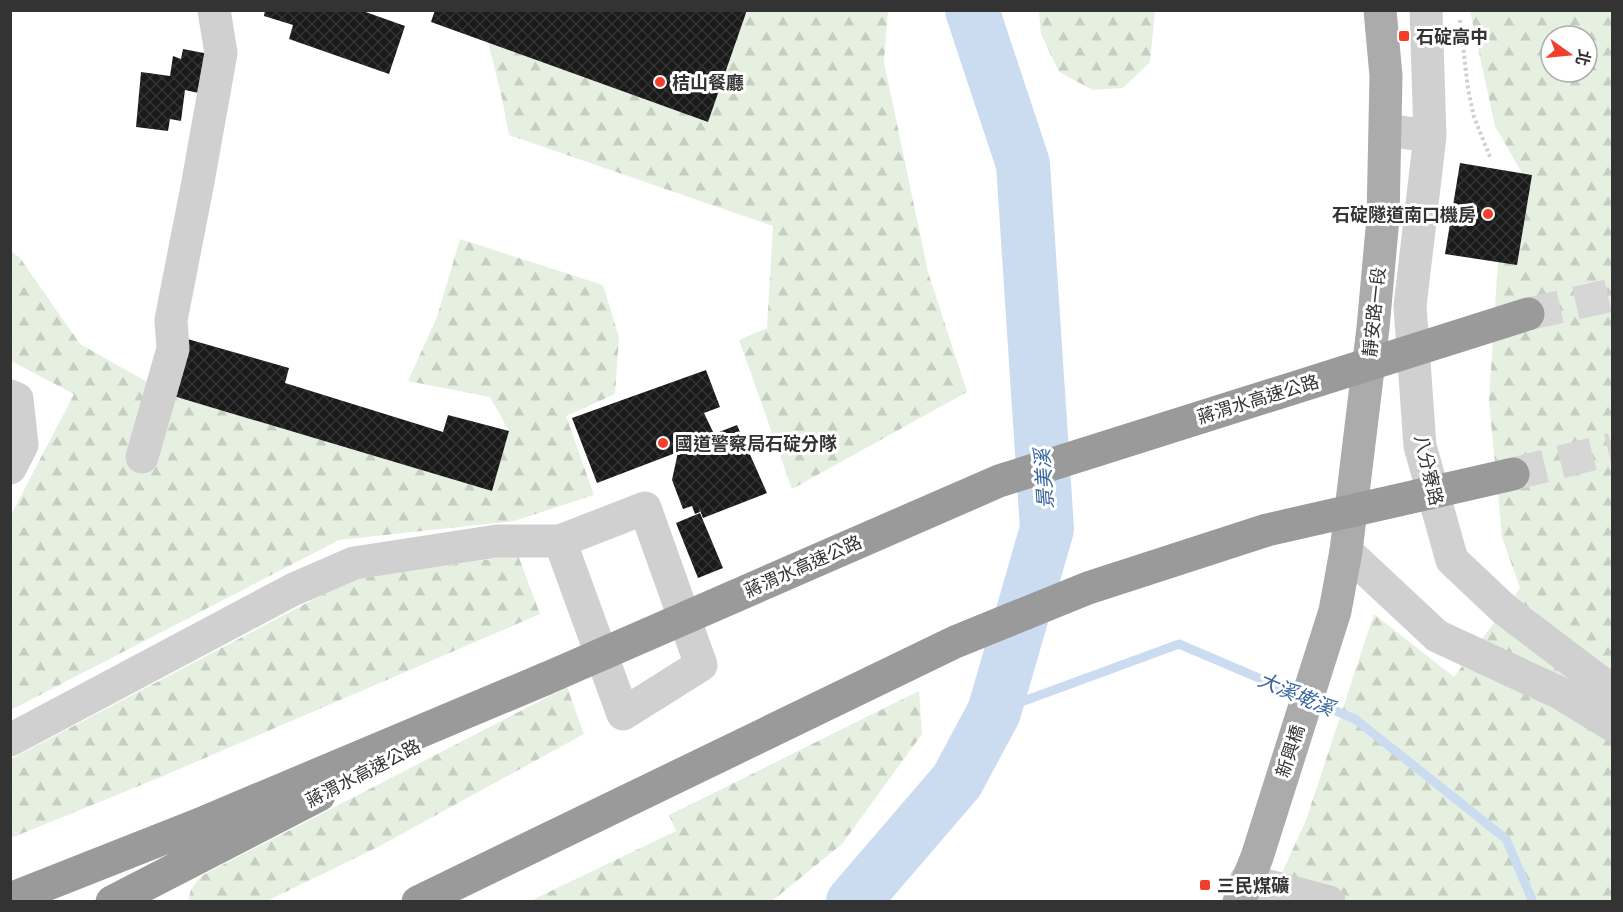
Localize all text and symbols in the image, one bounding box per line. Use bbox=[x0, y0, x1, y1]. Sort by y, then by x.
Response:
north arrow bbox=[1539, 24, 1599, 84]
place label: 石碇高中 bbox=[1416, 25, 1488, 48]
marker: 石碇高中 bbox=[1397, 29, 1411, 43]
text: 北 bbox=[1572, 48, 1595, 68]
place label: 桔山餐廳 bbox=[672, 71, 744, 94]
marker: 桔山餐廳 bbox=[653, 75, 667, 89]
place label: 石碇隧道南口機房 bbox=[1332, 203, 1476, 226]
marker: 石碇隧道南口機房 bbox=[1481, 207, 1495, 221]
street label: 靜安路一段 bbox=[1358, 266, 1390, 358]
street label: 蔣渭水高速公路 bbox=[1194, 370, 1322, 428]
place label: 國道警察局石碇分隊 bbox=[675, 432, 837, 455]
street label: 八分寮路 bbox=[1410, 432, 1448, 508]
marker: 國道警察局石碇分隊 bbox=[656, 436, 670, 450]
water label: 景美溪 bbox=[1029, 445, 1059, 510]
street label: 蔣渭水高速公路 bbox=[741, 530, 865, 602]
water label: 大溪墘溪 bbox=[1254, 666, 1341, 723]
street label: 新興橋 bbox=[1271, 722, 1309, 780]
street label: 蔣渭水高速公路 bbox=[302, 734, 424, 812]
place label: 三民煤礦 bbox=[1217, 874, 1289, 897]
marker: 三民煤礦 bbox=[1198, 878, 1212, 892]

